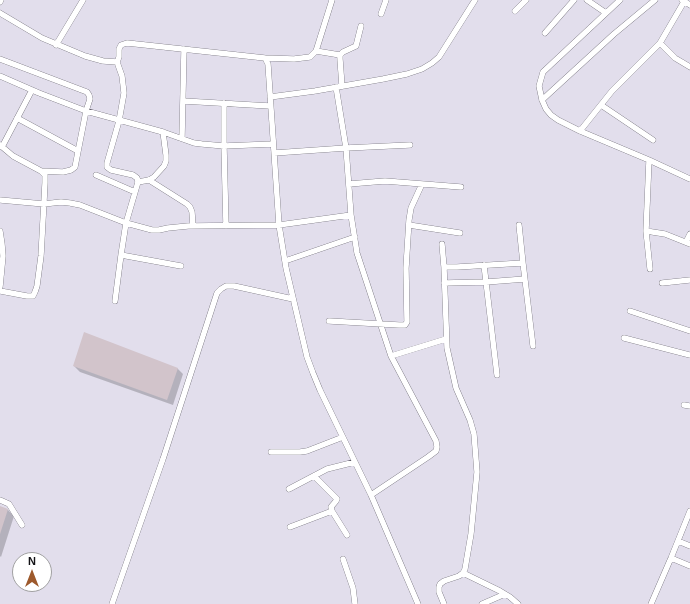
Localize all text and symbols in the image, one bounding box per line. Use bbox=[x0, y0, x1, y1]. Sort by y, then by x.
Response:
north arrow bbox=[12, 552, 52, 592]
text: N bbox=[28, 555, 36, 567]

